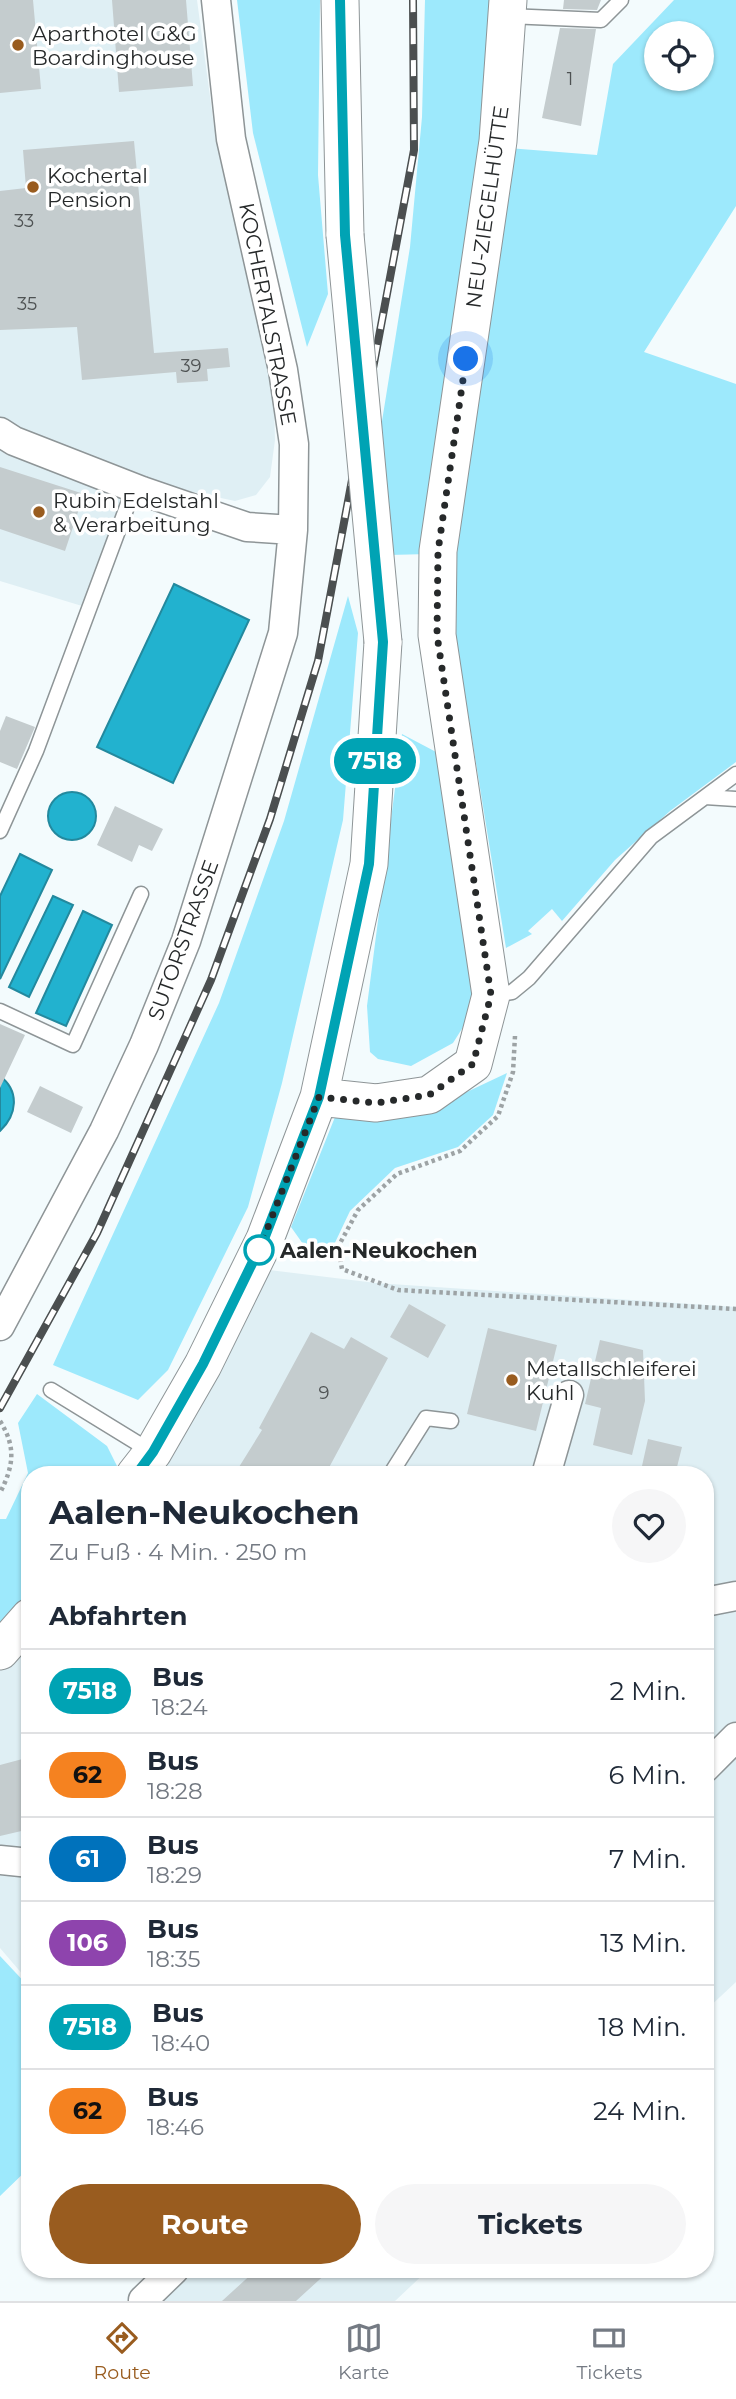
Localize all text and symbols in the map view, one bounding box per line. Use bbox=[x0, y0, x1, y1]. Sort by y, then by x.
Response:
place label: Aparthotel G&G Boardinghouse bbox=[32, 21, 197, 70]
map controls bbox=[644, 21, 714, 91]
button: locate bbox=[644, 21, 714, 91]
marker: Aparthotel G&G Boardinghouse bbox=[10, 37, 26, 53]
house number: 1 bbox=[567, 68, 573, 90]
street label: NEU-ZIEGELHÜTTE bbox=[460, 104, 514, 310]
place label: Kochertal Pension bbox=[47, 163, 148, 212]
marker: Kochertal Pension bbox=[25, 179, 41, 195]
street label: KOCHERTALSTRASSE bbox=[234, 201, 302, 427]
house number: 33 bbox=[14, 210, 34, 232]
house number: 35 bbox=[17, 293, 37, 315]
your location bbox=[448, 341, 483, 376]
house number: 39 bbox=[180, 355, 202, 377]
place label: Rubin Edelstahl & Verarbeitung bbox=[53, 488, 219, 537]
marker: Rubin Edelstahl & Verarbeitung bbox=[31, 504, 47, 520]
line badge: 7518 bbox=[326, 738, 424, 784]
text: 7518 bbox=[348, 746, 402, 775]
street label: SUTORSTRASSE bbox=[142, 856, 224, 1024]
marker: Aalen-Neukochen bbox=[244, 1235, 274, 1265]
place label: Aalen-Neukochen bbox=[279, 1238, 478, 1263]
place label: Metallschleiferei Kuhl bbox=[526, 1356, 697, 1405]
marker: Metallschleiferei Kuhl bbox=[504, 1372, 520, 1388]
house number: 9 bbox=[319, 1382, 330, 1404]
button: heart bbox=[612, 1489, 686, 1563]
text: Aalen-Neukochen bbox=[49, 1492, 360, 1532]
text: Zu Fuß · 4 Min. · 250 m bbox=[49, 1538, 308, 1566]
text: Abfahrten bbox=[49, 1600, 188, 1632]
text: Bus bbox=[152, 1661, 204, 1693]
text: 2 Min. bbox=[610, 1675, 686, 1707]
text: 7518 bbox=[63, 1676, 117, 1705]
text: 18:24 bbox=[152, 1693, 208, 1721]
text: Bus bbox=[147, 1745, 199, 1777]
text: 6 Min. bbox=[608, 1759, 686, 1791]
text: 62 bbox=[73, 1760, 102, 1789]
text: 18:28 bbox=[147, 1777, 203, 1805]
text: Bus bbox=[147, 1829, 199, 1861]
text: 7 Min. bbox=[609, 1843, 686, 1875]
text: 61 bbox=[75, 1844, 100, 1873]
text: 18:29 bbox=[147, 1861, 202, 1889]
text: Bus bbox=[147, 1913, 199, 1945]
text: 13 Min. bbox=[600, 1927, 686, 1959]
text: 106 bbox=[67, 1928, 108, 1957]
text: 18:35 bbox=[147, 1945, 201, 1973]
text: Bus bbox=[152, 1997, 204, 2029]
text: 18 Min. bbox=[598, 2011, 686, 2043]
text: 7518 bbox=[63, 2012, 117, 2041]
text: 18:40 bbox=[152, 2029, 210, 2057]
text: Bus bbox=[147, 2081, 199, 2113]
text: 24 Min. bbox=[593, 2095, 686, 2127]
text: 62 bbox=[73, 2096, 102, 2125]
text: 18:46 bbox=[147, 2113, 204, 2141]
button: Route bbox=[49, 2184, 361, 2264]
button: Tickets bbox=[375, 2184, 686, 2264]
tab: Route bbox=[94, 2319, 151, 2384]
tab: Karte bbox=[338, 2319, 389, 2384]
tab: Tickets bbox=[576, 2319, 642, 2384]

